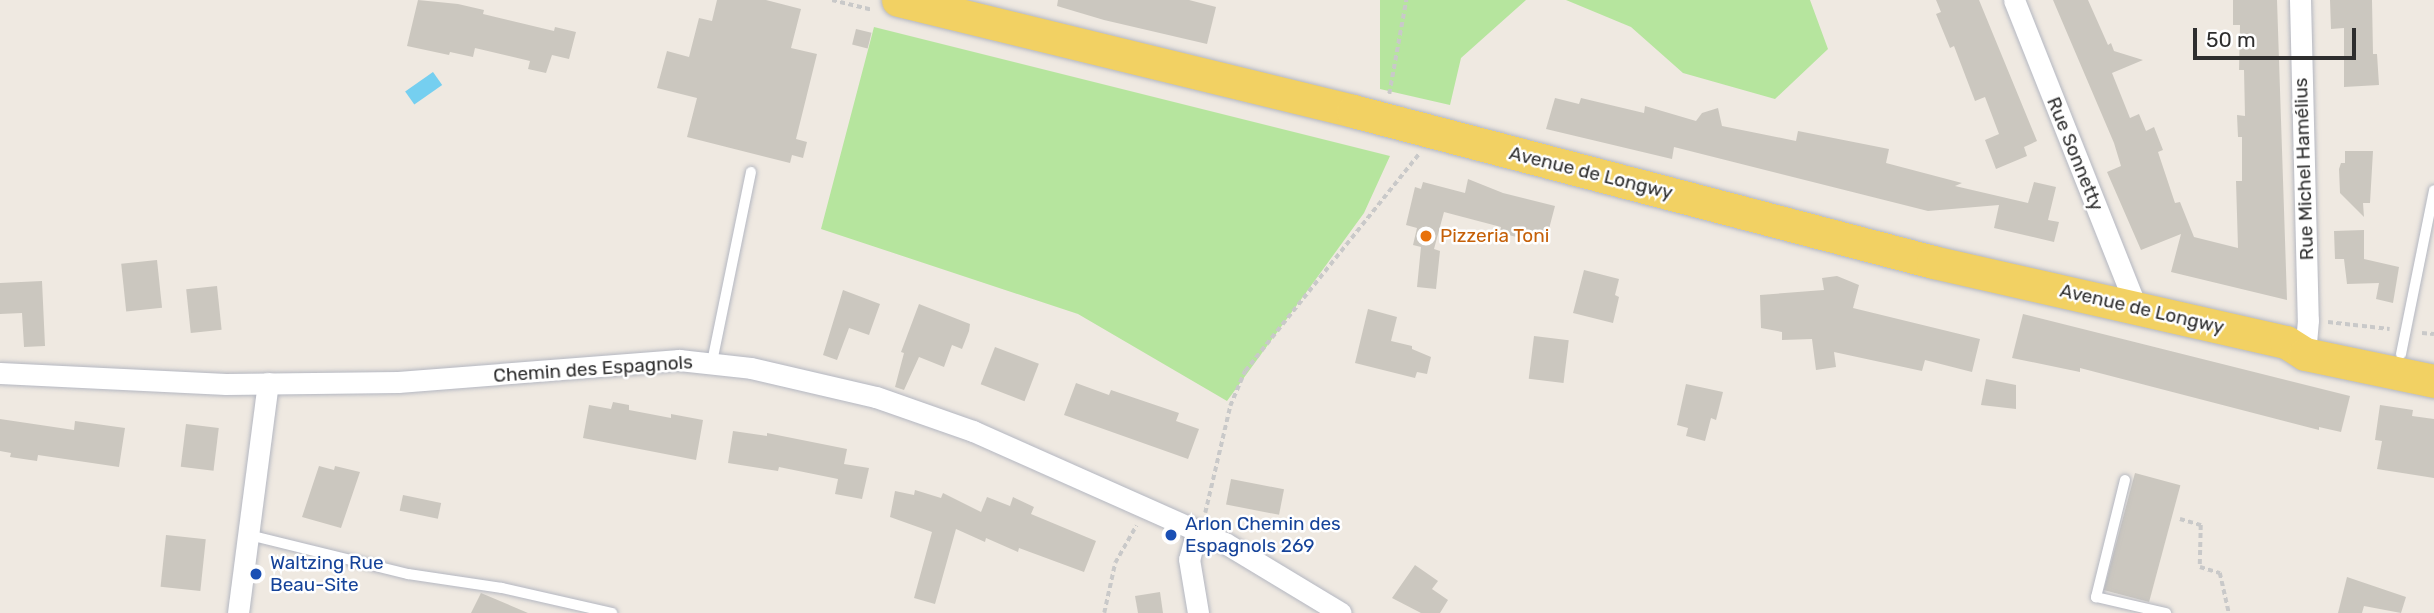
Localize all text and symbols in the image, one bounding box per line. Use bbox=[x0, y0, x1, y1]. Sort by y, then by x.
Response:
scale bar bbox=[2196, 14, 2359, 58]
text: 50 m bbox=[2206, 27, 2256, 52]
street label: Rue Michel Hamélius bbox=[2289, 77, 2319, 261]
street label: Rue Sonnetty bbox=[2042, 94, 2108, 214]
street label: Avenue de Longwy bbox=[1507, 142, 1675, 204]
place label: Pizzeria Toni bbox=[1440, 225, 1550, 247]
marker: Pizzeria Toni bbox=[1418, 228, 1434, 244]
street label: Avenue de Longwy bbox=[2058, 279, 2226, 339]
street label: Chemin des Espagnols bbox=[492, 351, 694, 387]
place label: Arlon Chemin des Espagnols 269 bbox=[1185, 513, 1341, 557]
marker: Arlon Chemin des Espagnols 269 bbox=[1163, 527, 1179, 543]
place label: Waltzing Rue Beau-Site bbox=[270, 552, 384, 596]
marker: Waltzing Rue Beau-Site bbox=[248, 566, 264, 582]

